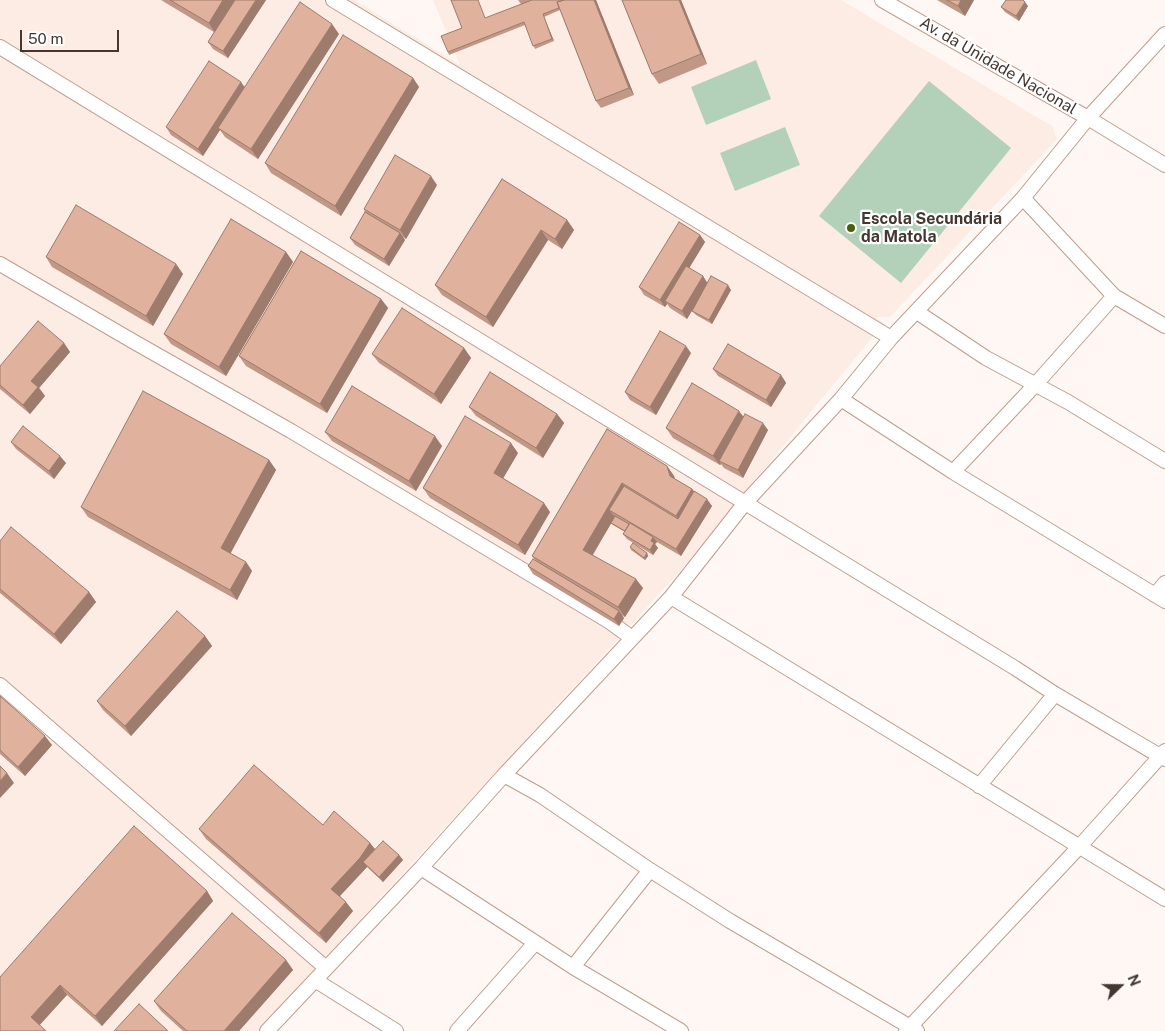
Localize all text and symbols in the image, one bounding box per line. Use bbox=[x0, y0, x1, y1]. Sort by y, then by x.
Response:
street label: Av. da Unidade Nacional bbox=[916, 13, 1080, 119]
scale bar bbox=[22, 20, 121, 52]
text: 50 m bbox=[28, 30, 63, 47]
place label: Escola Secundária da Matola bbox=[861, 209, 1002, 247]
marker: Escola Secundária da Matola bbox=[845, 222, 857, 234]
north arrow bbox=[1095, 961, 1145, 1011]
text: N bbox=[1124, 972, 1143, 988]

